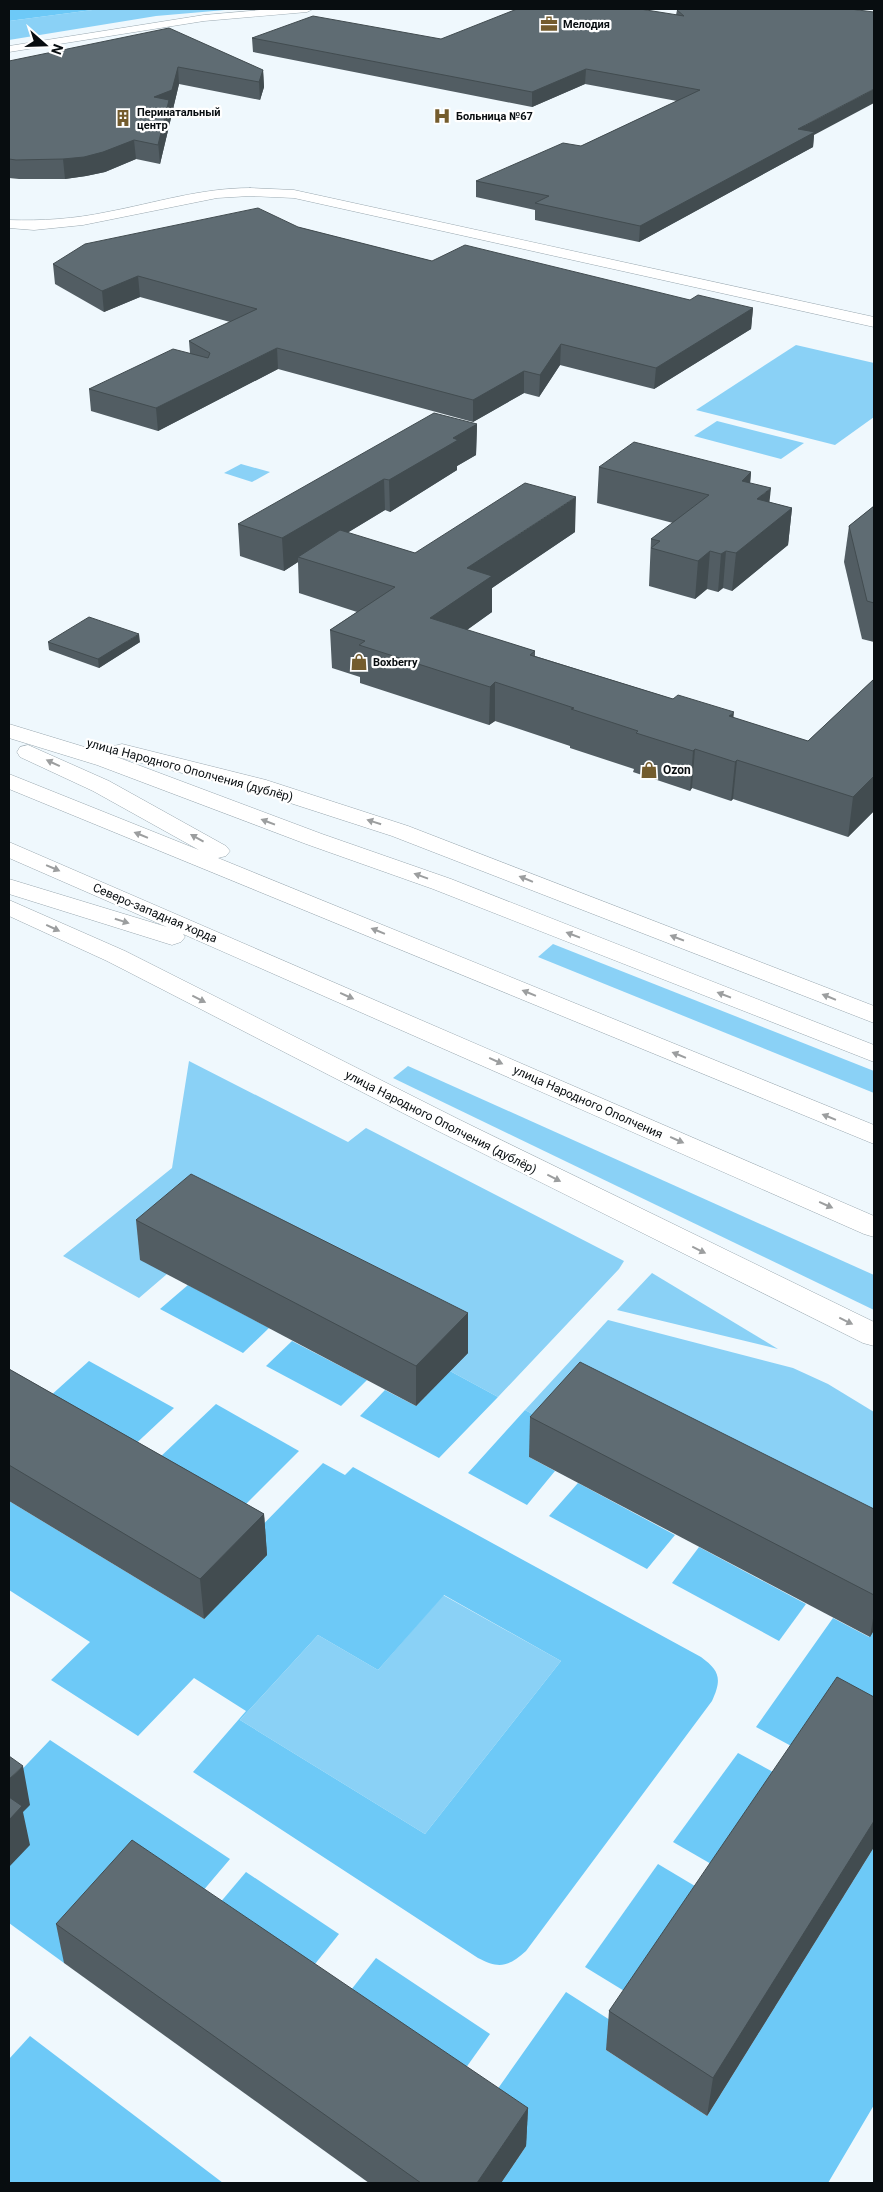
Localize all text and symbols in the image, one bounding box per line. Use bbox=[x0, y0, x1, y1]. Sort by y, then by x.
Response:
office icon: Мелодия bbox=[539, 14, 559, 34]
place label: Мелодия bbox=[563, 18, 610, 31]
north arrow bbox=[20, 20, 70, 70]
text: N bbox=[48, 42, 66, 57]
place label: Перинатальный центр bbox=[137, 106, 221, 132]
hospital icon: Больница №67 bbox=[432, 106, 452, 126]
building icon: Перинатальный центр bbox=[113, 108, 133, 128]
place label: Больница №67 bbox=[456, 110, 533, 123]
shop icon: Boxberry bbox=[349, 652, 369, 672]
place label: Boxberry bbox=[373, 656, 418, 669]
street label: улица Народного Ополчения (дублёр) bbox=[85, 736, 295, 804]
one-way arrow bbox=[46, 759, 60, 767]
shop icon: Ozon bbox=[639, 760, 659, 780]
place label: Ozon bbox=[663, 763, 691, 777]
one-way arrow bbox=[261, 818, 276, 825]
one-way arrow bbox=[366, 818, 381, 826]
one-way arrow bbox=[133, 830, 148, 838]
one-way arrow bbox=[190, 834, 204, 843]
one-way arrow bbox=[46, 865, 60, 873]
one-way arrow bbox=[414, 872, 429, 879]
one-way arrow bbox=[518, 875, 533, 883]
street label: Северо-западная хорда bbox=[91, 880, 219, 946]
one-way arrow bbox=[115, 918, 130, 926]
one-way arrow bbox=[46, 924, 60, 932]
one-way arrow bbox=[371, 927, 385, 935]
one-way arrow bbox=[565, 931, 580, 939]
one-way arrow bbox=[670, 934, 685, 941]
one-way arrow bbox=[521, 989, 536, 996]
one-way arrow bbox=[717, 990, 731, 998]
one-way arrow bbox=[822, 992, 836, 1000]
one-way arrow bbox=[340, 993, 354, 1001]
one-way arrow bbox=[192, 995, 206, 1003]
one-way arrow bbox=[671, 1051, 686, 1059]
one-way arrow bbox=[489, 1057, 503, 1065]
street label: улица Народного Ополчения bbox=[511, 1063, 665, 1141]
street label: улица Народного Ополчения (дублёр) bbox=[343, 1067, 539, 1177]
one-way arrow bbox=[822, 1112, 836, 1120]
one-way arrow bbox=[670, 1137, 684, 1145]
one-way arrow bbox=[547, 1174, 561, 1182]
one-way arrow bbox=[819, 1202, 833, 1210]
one-way arrow bbox=[692, 1246, 707, 1255]
one-way arrow bbox=[839, 1317, 853, 1325]

